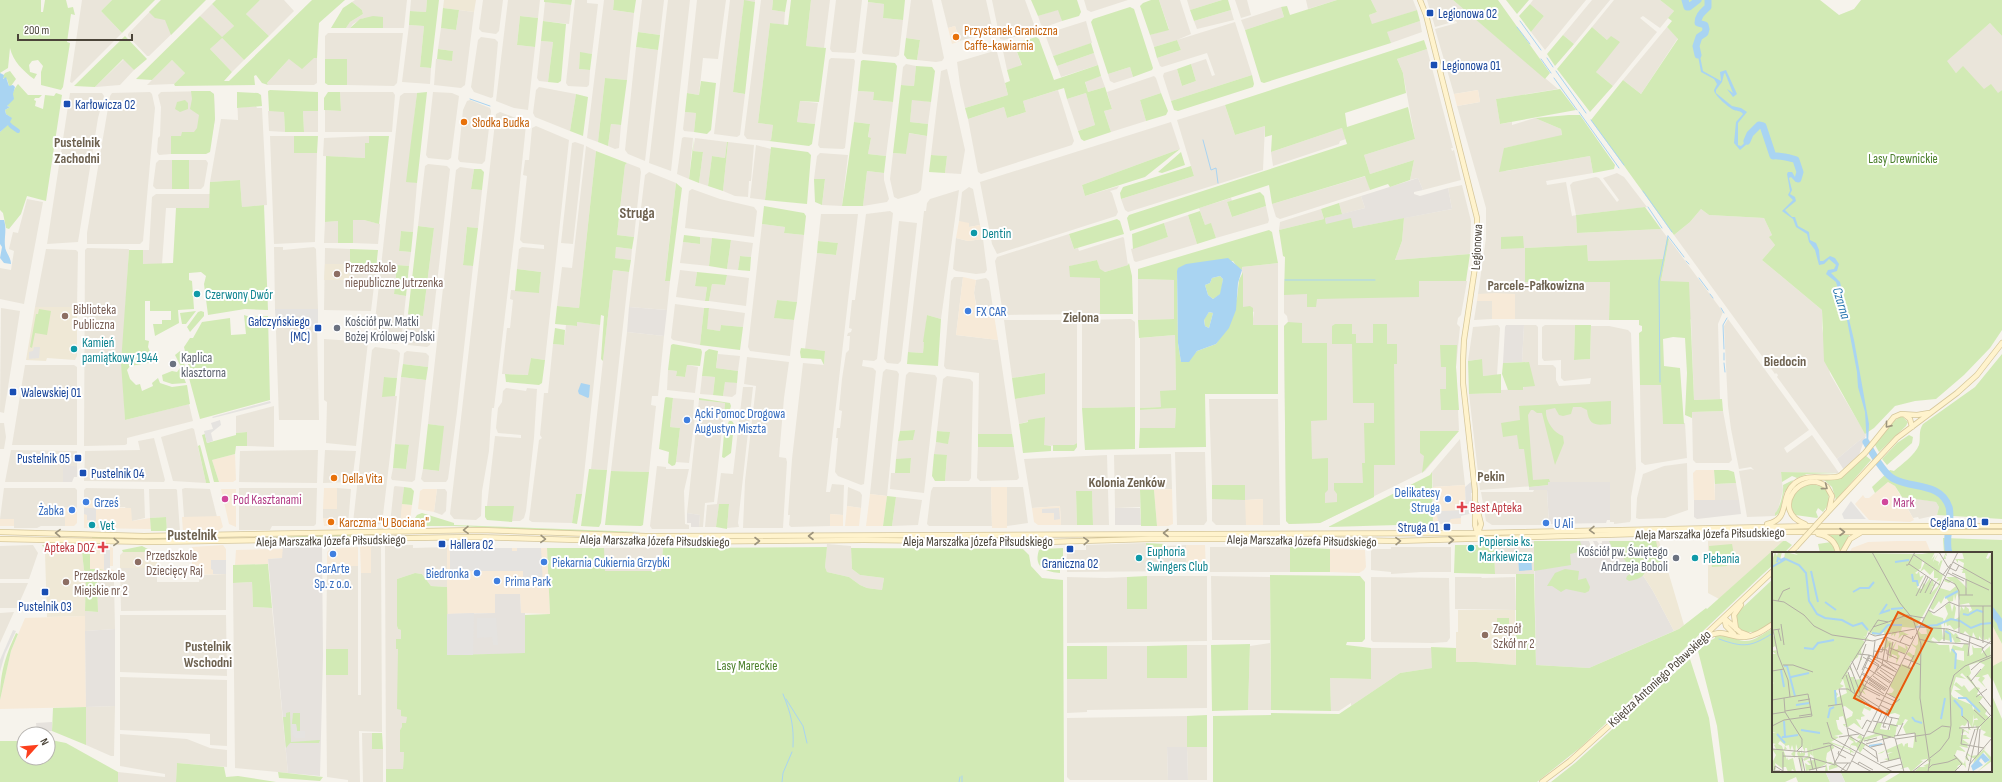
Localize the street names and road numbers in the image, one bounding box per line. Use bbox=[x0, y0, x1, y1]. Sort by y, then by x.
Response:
street label: Legionowa bbox=[1468, 224, 1486, 270]
street label: Aleja Marszałka Józefa Piłsudskiego bbox=[1634, 525, 1785, 543]
street label: Aleja Marszałka Józefa Piłsudskiego bbox=[255, 532, 406, 550]
street label: Aleja Marszałka Józefa Piłsudskiego bbox=[579, 532, 730, 550]
street label: Aleja Marszałka Józefa Piłsudskiego bbox=[1226, 532, 1377, 550]
street label: Aleja Marszałka Józefa Piłsudskiego bbox=[902, 534, 1053, 550]
street label: Księdza Antoniego Poławskiego bbox=[1605, 627, 1715, 731]

